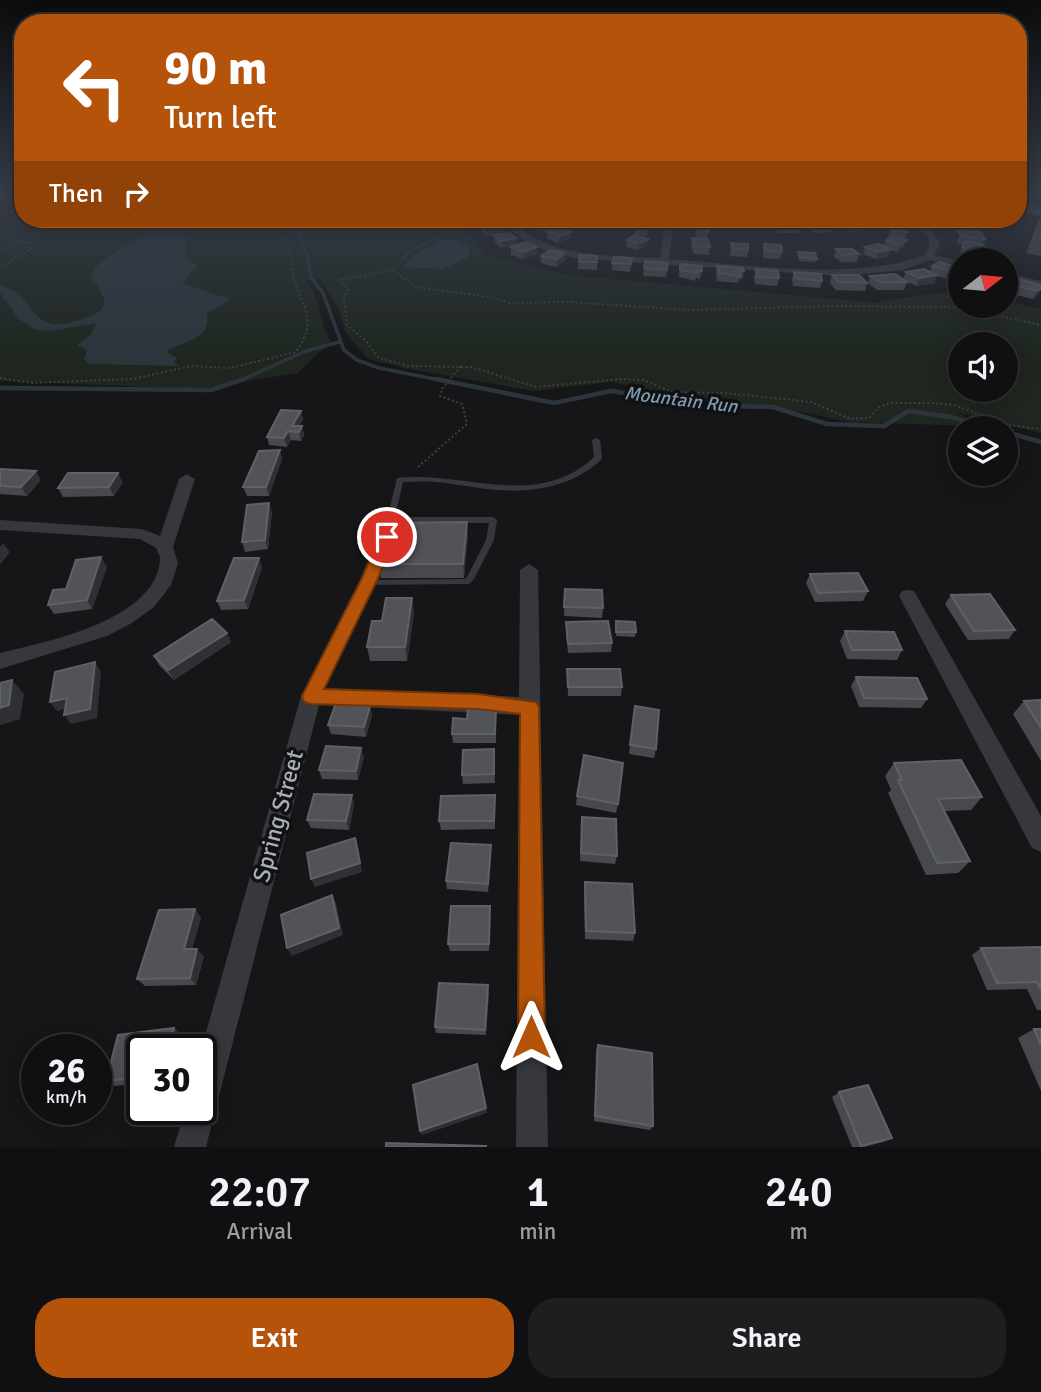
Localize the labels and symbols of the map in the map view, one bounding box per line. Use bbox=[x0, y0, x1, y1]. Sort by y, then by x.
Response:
north arrow bbox=[948, 248, 1018, 318]
water label: Mountain Run bbox=[623, 381, 739, 419]
pin bbox=[357, 507, 417, 567]
street label: Spring Street bbox=[246, 747, 310, 885]
position arrow bbox=[494, 1000, 568, 1074]
speed limit sign: 30 bbox=[126, 1034, 217, 1125]

